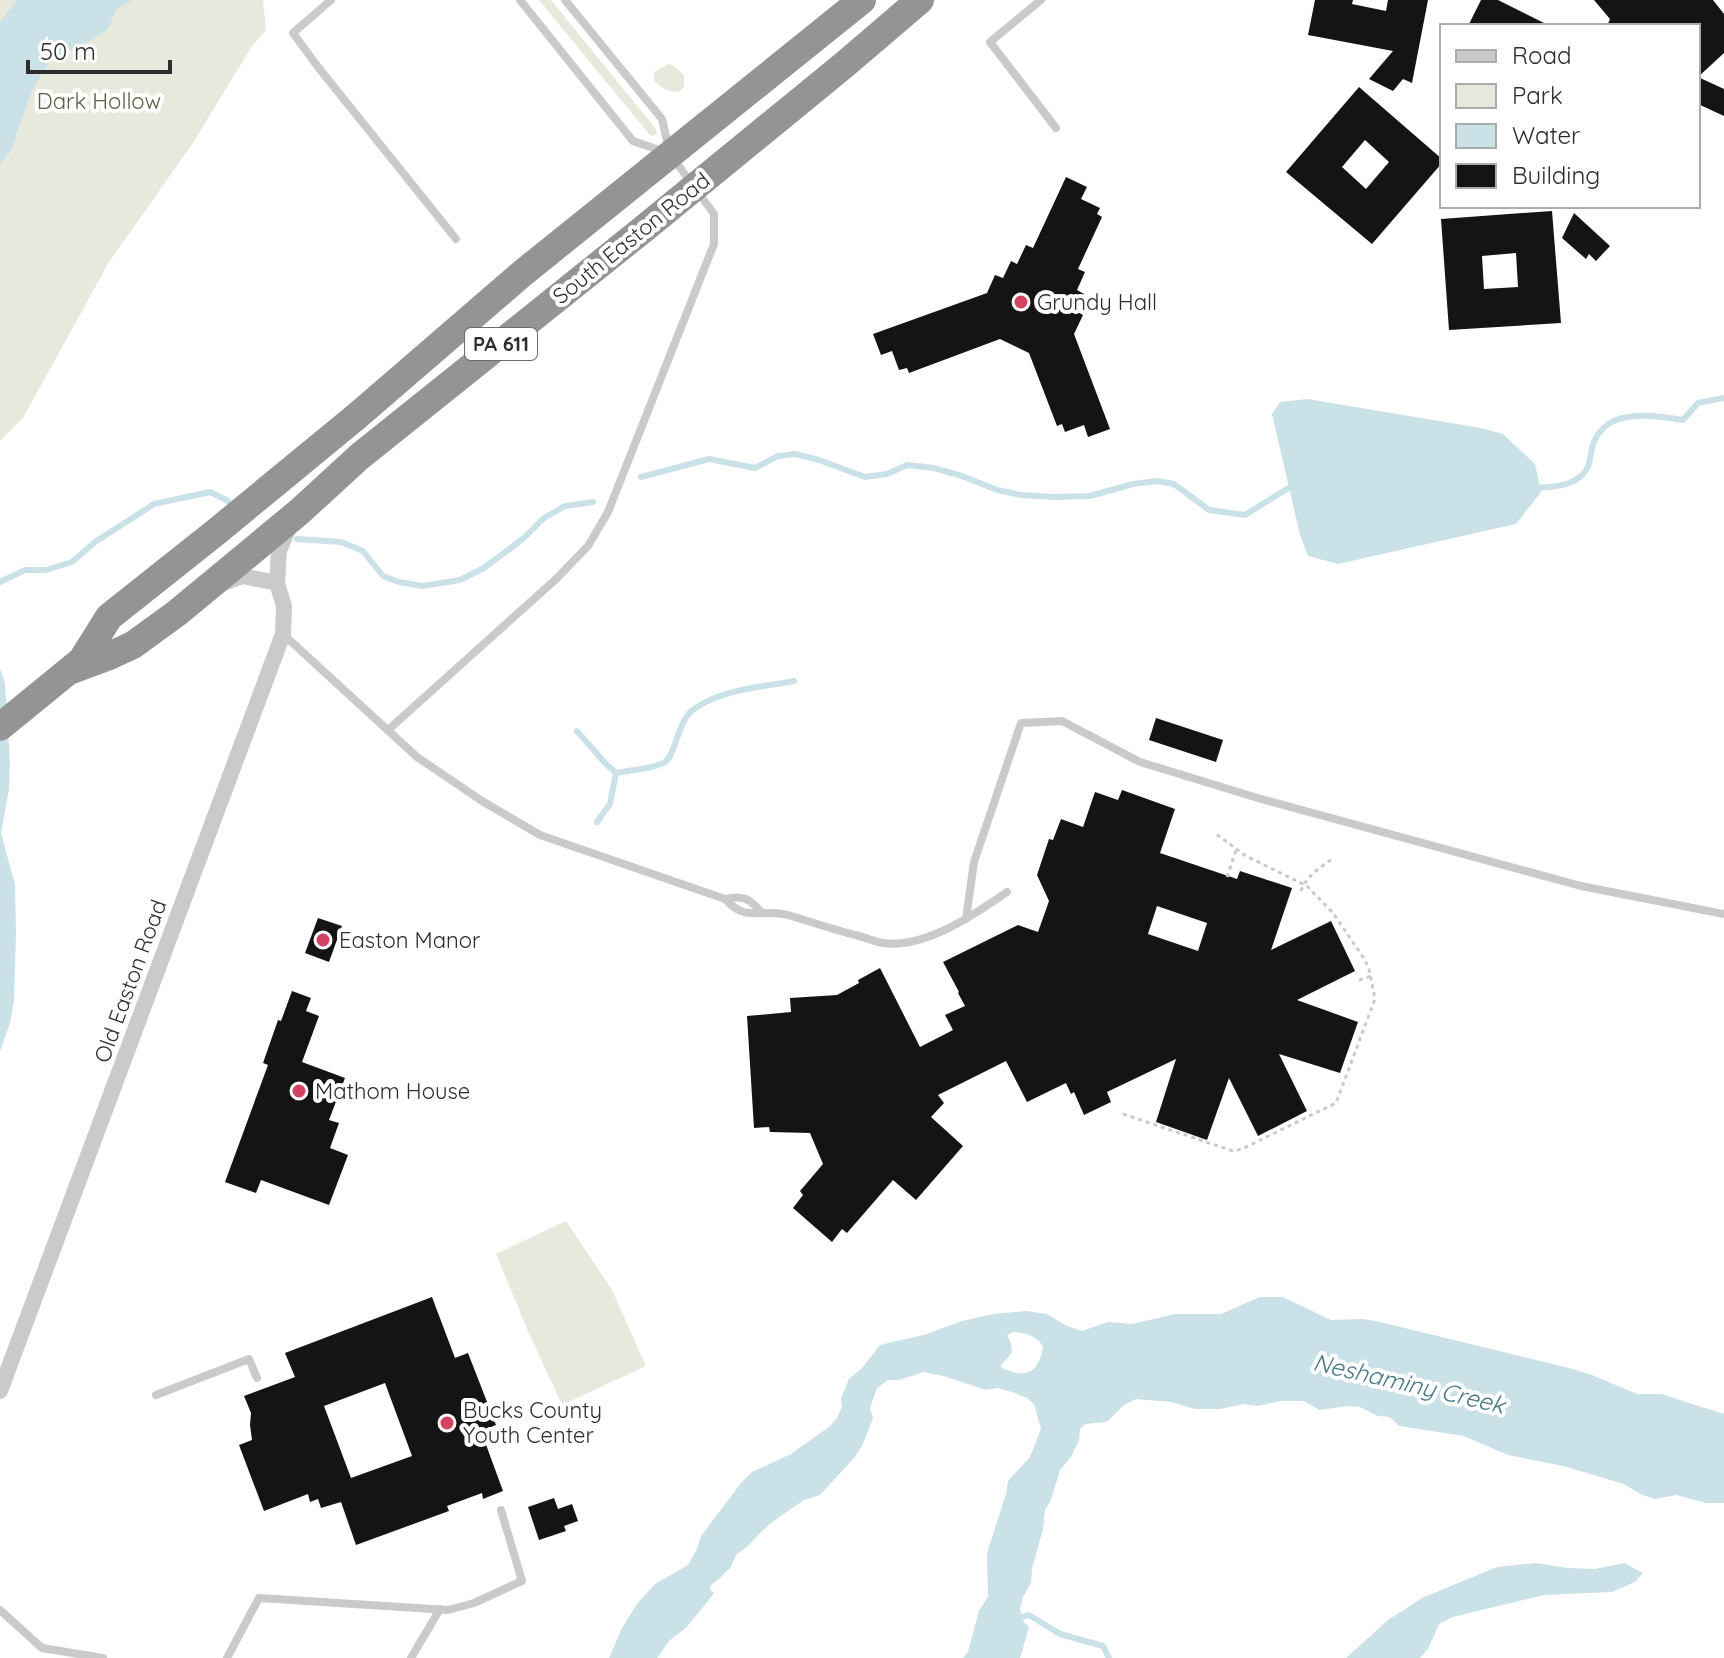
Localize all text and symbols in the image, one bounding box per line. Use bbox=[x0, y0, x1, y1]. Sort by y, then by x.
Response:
scale bar bbox=[28, 24, 170, 74]
legend bbox=[1440, 24, 1700, 208]
text: 50 m bbox=[40, 36, 96, 66]
text: Road bbox=[1512, 40, 1572, 70]
text: Park bbox=[1512, 80, 1563, 110]
park label: Dark Hollow bbox=[37, 87, 161, 115]
text: Water bbox=[1512, 120, 1580, 150]
text: Building bbox=[1512, 160, 1600, 190]
street label: South Easton Road bbox=[547, 166, 715, 310]
place label: Grundy Hall bbox=[1037, 288, 1157, 316]
marker: Grundy Hall bbox=[1012, 293, 1030, 311]
road number: PA 611 bbox=[465, 328, 537, 360]
street label: Old Easton Road bbox=[88, 896, 172, 1066]
place label: Easton Manor bbox=[339, 926, 481, 954]
marker: Easton Manor bbox=[314, 931, 332, 949]
place label: Mathom House bbox=[315, 1077, 470, 1105]
marker: Mathom House bbox=[290, 1082, 308, 1100]
water label: Neshaminy Creek bbox=[1310, 1346, 1510, 1420]
place label: Bucks County Youth Center bbox=[463, 1396, 602, 1449]
marker: Bucks County Youth Center bbox=[438, 1414, 456, 1432]

